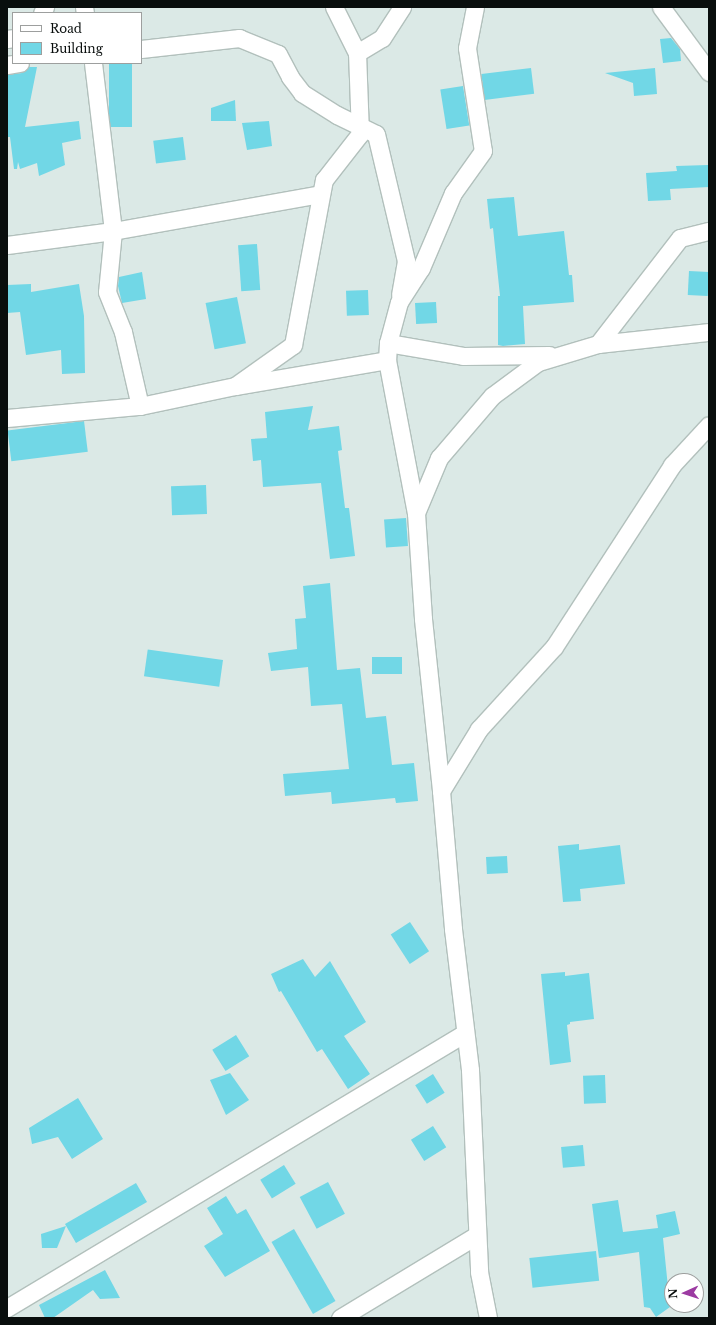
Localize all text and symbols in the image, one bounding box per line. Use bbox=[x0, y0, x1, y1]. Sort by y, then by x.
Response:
legend bbox=[12, 12, 142, 64]
text: Road bbox=[50, 21, 82, 36]
text: Building bbox=[50, 41, 103, 56]
north arrow bbox=[664, 1273, 704, 1313]
text: N bbox=[666, 1288, 680, 1299]

